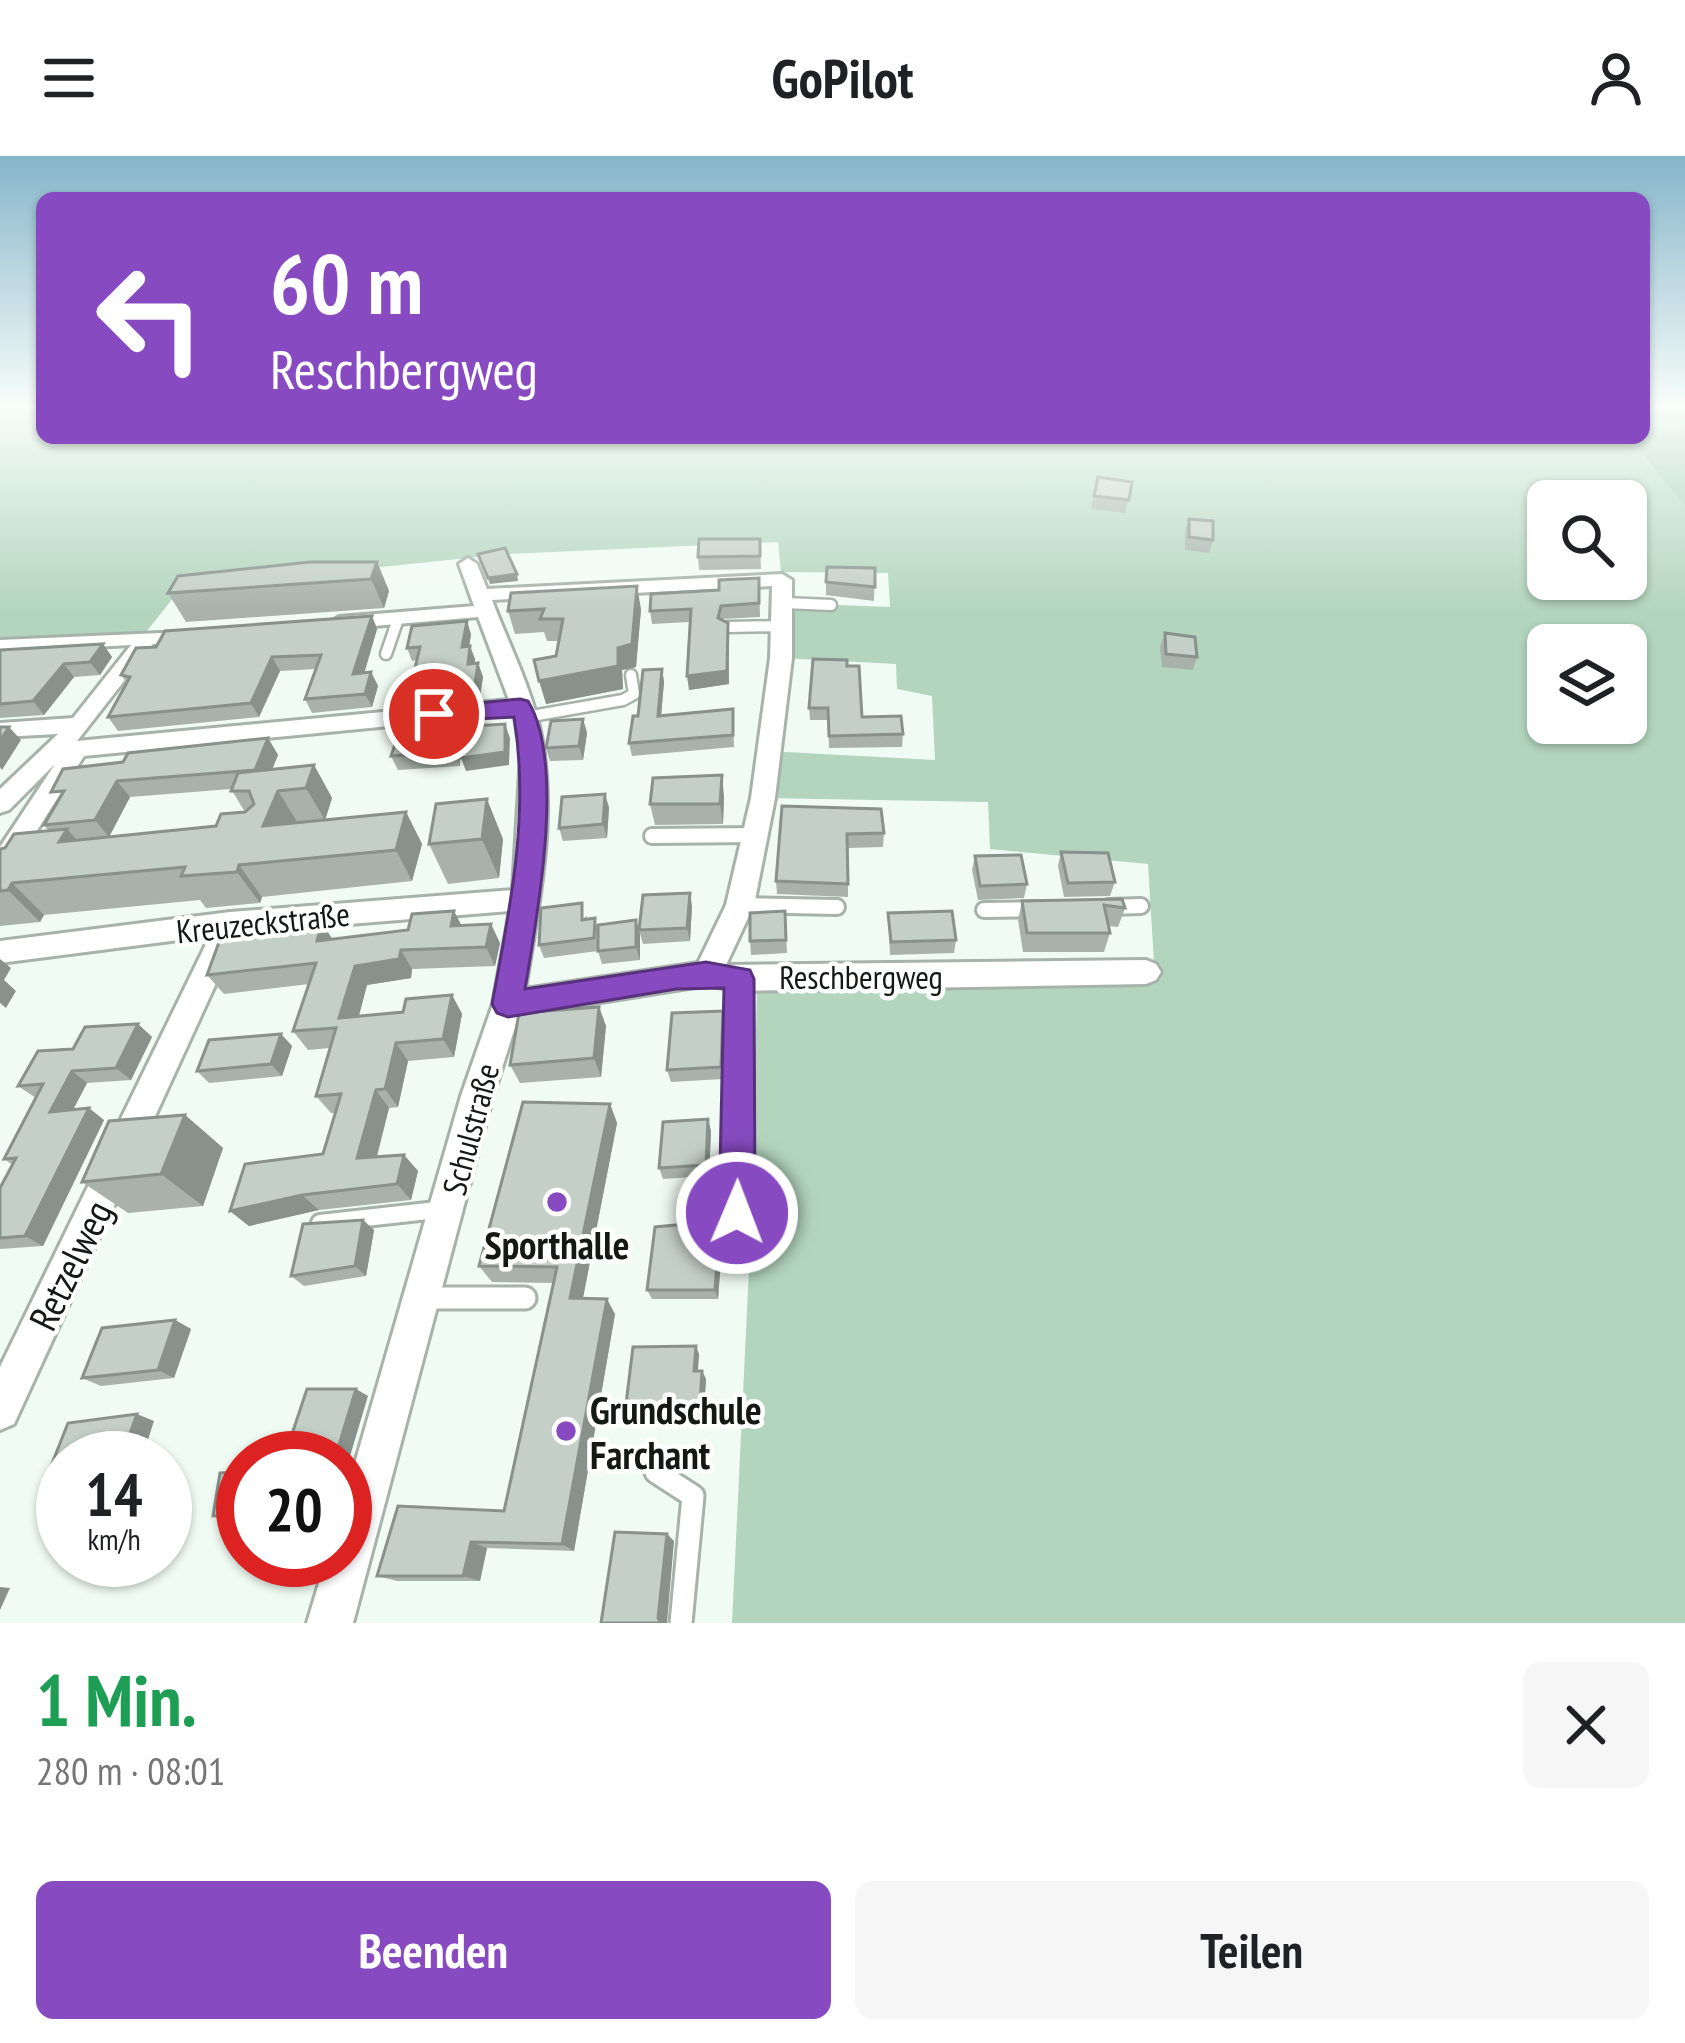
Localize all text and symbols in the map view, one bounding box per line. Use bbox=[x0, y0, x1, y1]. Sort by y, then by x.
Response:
text: GoPilot bbox=[772, 43, 913, 113]
icon: menu bbox=[36, 45, 102, 111]
icon: person bbox=[1583, 45, 1649, 111]
text: 60 m bbox=[270, 228, 423, 337]
icon: left bbox=[72, 240, 228, 396]
text: Reschbergweg bbox=[270, 334, 538, 404]
map controls bbox=[1527, 480, 1647, 744]
button: search bbox=[1527, 480, 1647, 600]
button: layers bbox=[1527, 624, 1647, 744]
pin bbox=[383, 663, 485, 765]
icon: arrive bbox=[401, 681, 467, 747]
street label: Kreuzeckstraße bbox=[174, 892, 352, 952]
street label: Reschbergweg bbox=[779, 955, 943, 998]
street label: Schulstraße bbox=[432, 1058, 508, 1200]
position arrow bbox=[674, 1150, 800, 1276]
marker: Sporthalle bbox=[544, 1189, 570, 1215]
street label: Retzelweg bbox=[17, 1192, 123, 1338]
place label: Sporthalle bbox=[485, 1219, 629, 1270]
place label: Grundschule Farchant bbox=[590, 1384, 762, 1480]
marker: Grundschule Farchant bbox=[553, 1418, 579, 1444]
speed limit sign: 20 bbox=[216, 1431, 372, 1587]
text: 14 bbox=[85, 1455, 143, 1533]
text: km/h bbox=[87, 1519, 141, 1558]
text: 1 Min. bbox=[36, 1653, 197, 1746]
button: close bbox=[1523, 1662, 1649, 1788]
text: 280 m · 08:01 bbox=[36, 1745, 225, 1796]
button: Beenden bbox=[36, 1881, 831, 2019]
button: Teilen bbox=[855, 1881, 1649, 2019]

